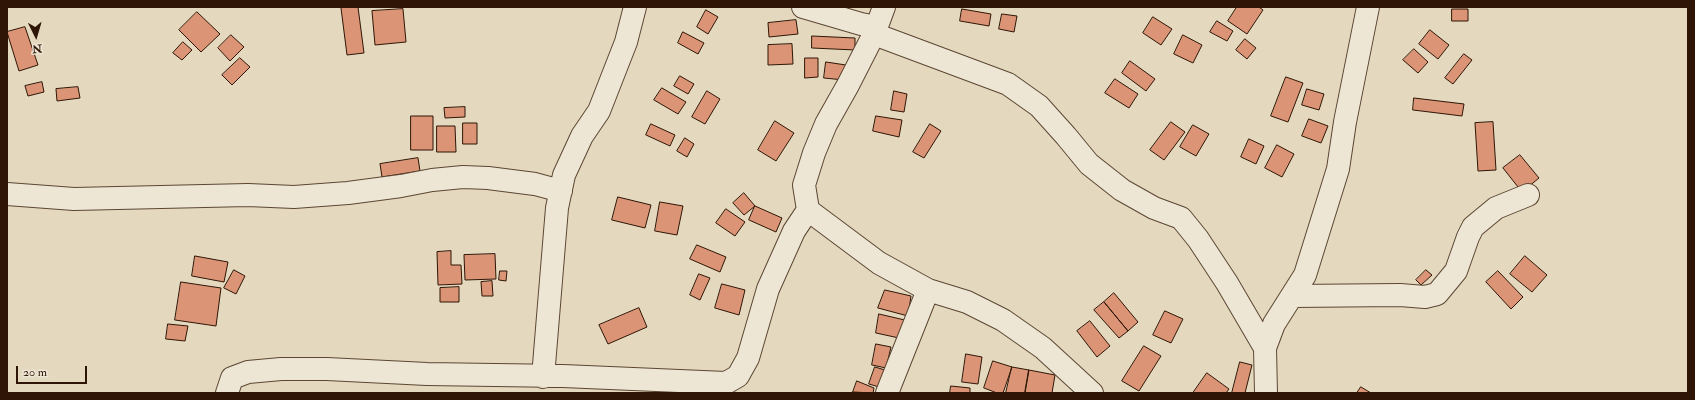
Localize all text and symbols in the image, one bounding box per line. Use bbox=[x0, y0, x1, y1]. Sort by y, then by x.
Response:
north arrow bbox=[16, 16, 56, 56]
text: N bbox=[32, 42, 43, 55]
scale bar bbox=[18, 358, 89, 384]
text: 20 m bbox=[23, 365, 47, 380]

